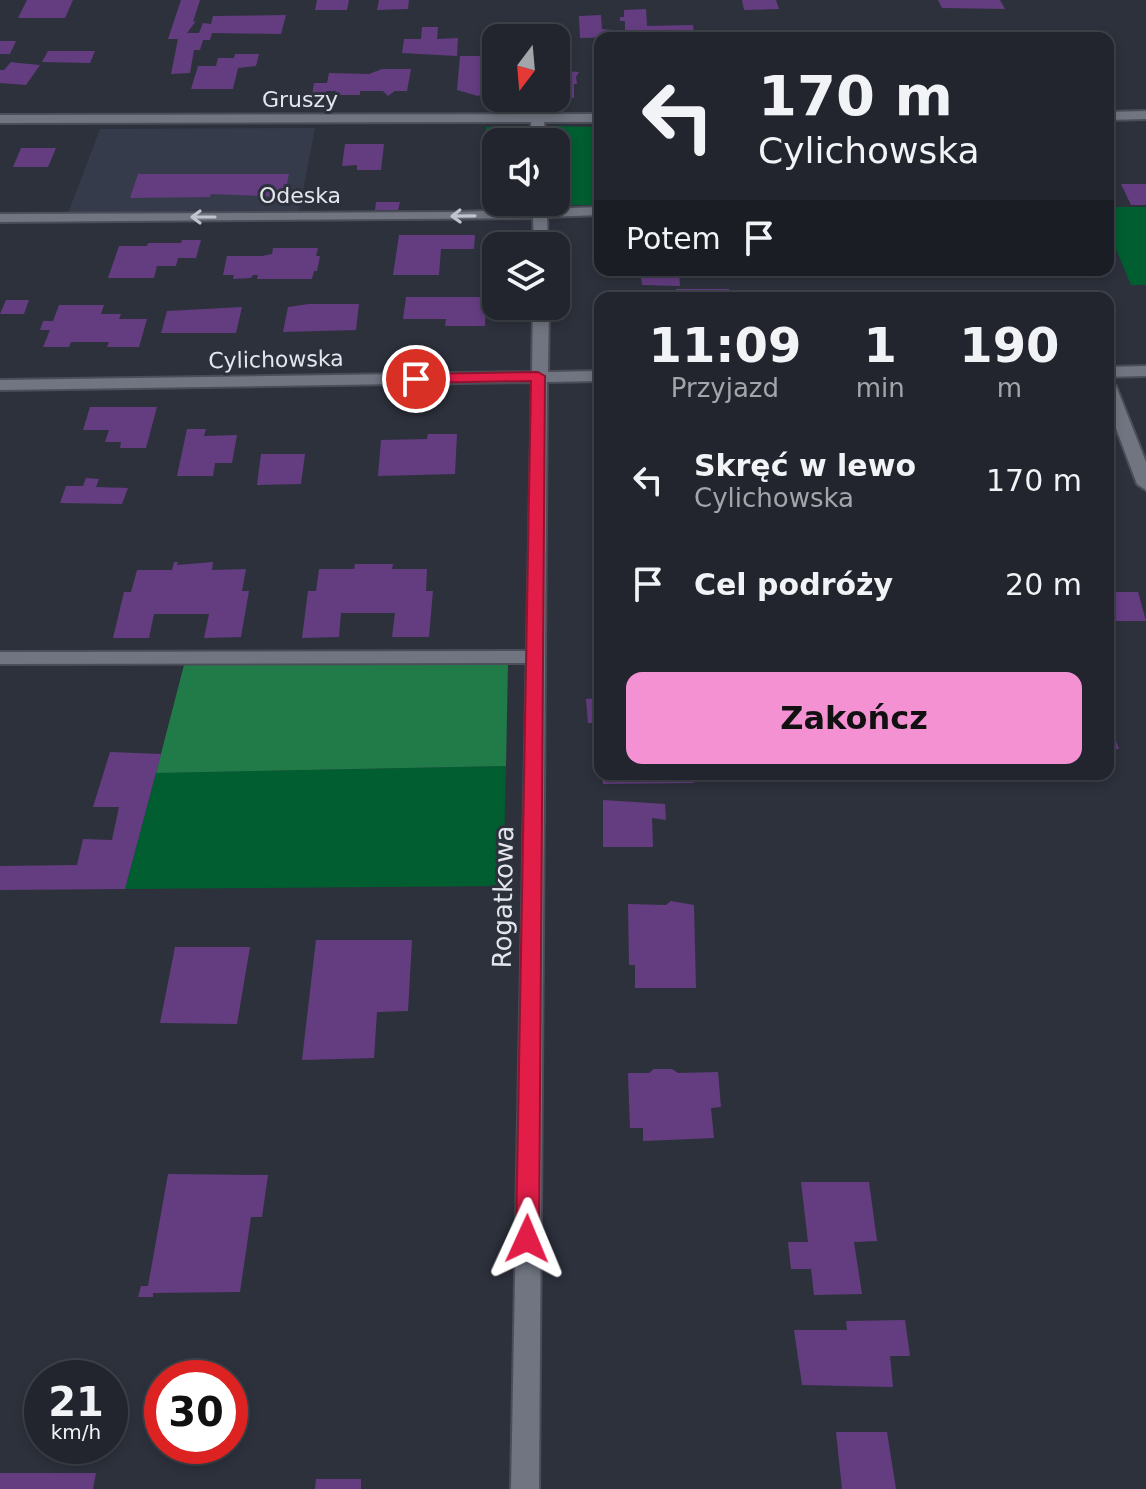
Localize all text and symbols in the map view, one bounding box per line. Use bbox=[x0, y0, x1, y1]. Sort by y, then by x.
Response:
north arrow bbox=[482, 24, 570, 112]
map controls bbox=[482, 24, 570, 320]
text: 170 m bbox=[758, 63, 953, 128]
icon: left bbox=[626, 64, 730, 168]
street label: Gruszy bbox=[262, 87, 338, 112]
button: sound bbox=[482, 128, 570, 216]
text: Cylichowska bbox=[758, 130, 980, 171]
street label: Odeska bbox=[259, 183, 341, 208]
one-way arrow bbox=[450, 208, 477, 224]
one-way arrow bbox=[190, 209, 217, 225]
icon: arrive bbox=[737, 216, 781, 260]
text: Potem bbox=[626, 221, 721, 256]
button: layers bbox=[482, 232, 570, 320]
text: 11:09 bbox=[648, 317, 801, 373]
text: 1 bbox=[864, 317, 897, 373]
text: 190 bbox=[959, 317, 1059, 373]
pin bbox=[382, 345, 450, 413]
street label: Cylichowska bbox=[208, 346, 344, 373]
icon: arrive bbox=[394, 357, 438, 401]
text: Przyjazd bbox=[671, 373, 779, 403]
text: min bbox=[856, 373, 905, 403]
text: m bbox=[997, 373, 1022, 403]
text: Skręć w lewo bbox=[694, 448, 916, 483]
icon: left bbox=[626, 458, 670, 502]
text: 170 m bbox=[986, 463, 1082, 498]
text: Cylichowska bbox=[694, 483, 854, 513]
icon: arrive bbox=[626, 562, 670, 606]
text: Cel podróży bbox=[694, 567, 893, 602]
text: 20 m bbox=[1005, 567, 1082, 602]
button: Zakończ bbox=[626, 672, 1082, 764]
street label: Rogatkowa bbox=[487, 825, 519, 969]
position arrow bbox=[485, 1197, 569, 1281]
speed limit sign: 30 bbox=[144, 1360, 248, 1464]
text: 21 bbox=[48, 1379, 104, 1425]
text: km/h bbox=[51, 1420, 101, 1444]

